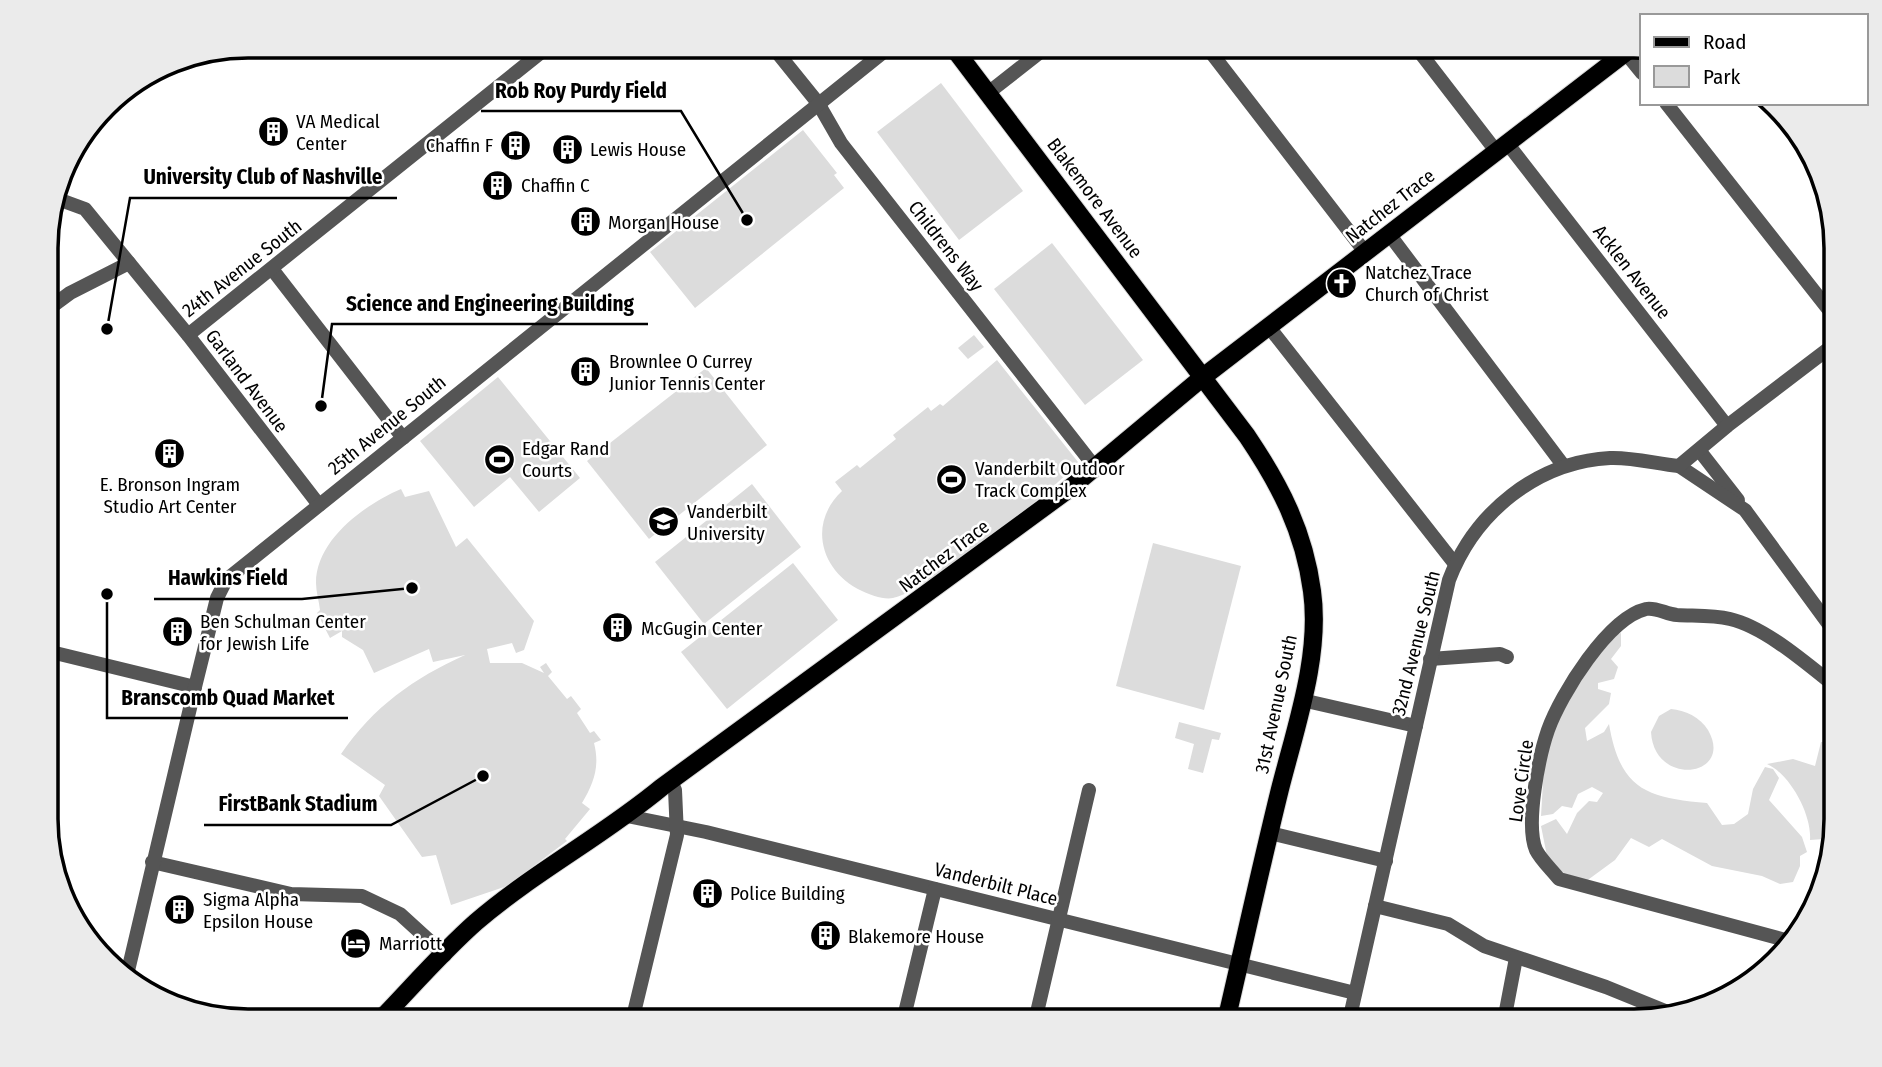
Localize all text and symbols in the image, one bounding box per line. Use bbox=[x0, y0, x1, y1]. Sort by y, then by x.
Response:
legend bbox=[1640, 14, 1868, 105]
text: Road bbox=[1703, 29, 1747, 55]
text: Park bbox=[1703, 64, 1741, 90]
callout: Rob Roy Purdy Field bbox=[481, 69, 681, 111]
text: Rob Roy Purdy Field bbox=[495, 78, 667, 104]
place label: VA Medical Center bbox=[296, 110, 380, 155]
building icon: VA Medical Center bbox=[256, 115, 290, 149]
building icon: Chaffin F bbox=[499, 128, 533, 162]
building icon: Lewis House bbox=[550, 132, 584, 166]
street label: Blakemore Avenue bbox=[1042, 133, 1148, 263]
place label: Chaffin F bbox=[426, 134, 493, 157]
place label: Lewis House bbox=[590, 138, 686, 161]
callout: University Club of Nashville bbox=[130, 156, 397, 198]
text: University Club of Nashville bbox=[144, 164, 383, 190]
street label: Natchez Trace bbox=[1341, 164, 1439, 248]
building icon: Chaffin C bbox=[481, 168, 515, 202]
place label: Chaffin C bbox=[521, 174, 590, 197]
street label: Childrens Way bbox=[904, 196, 989, 296]
building icon: Morgan House bbox=[568, 205, 602, 239]
place label: Morgan House bbox=[608, 211, 719, 234]
street label: 24th Avenue South bbox=[178, 214, 306, 322]
street label: Acklen Avenue bbox=[1588, 220, 1676, 324]
place label: Natchez Trace Church of Christ bbox=[1365, 261, 1489, 306]
church icon: Natchez Trace Church of Christ bbox=[1325, 266, 1359, 300]
callout: Science and Engineering Building bbox=[332, 282, 648, 324]
text: Science and Engineering Building bbox=[346, 291, 635, 317]
street label: Garland Avenue bbox=[201, 325, 293, 437]
place label: Brownlee O Currey Junior Tennis Center bbox=[609, 350, 766, 395]
building icon: Brownlee O Currey Junior Tennis Center bbox=[569, 355, 603, 389]
street label: 25th Avenue South bbox=[323, 370, 451, 480]
building icon: E. Bronson Ingram Studio Art Center bbox=[153, 436, 187, 470]
place label: Edgar Rand Courts bbox=[522, 437, 609, 482]
sports icon: Edgar Rand Courts bbox=[482, 442, 516, 476]
place label: Vanderbilt Outdoor Track Complex bbox=[975, 457, 1125, 502]
sports icon: Vanderbilt Outdoor Track Complex bbox=[935, 462, 969, 496]
place label: E. Bronson Ingram Studio Art Center bbox=[100, 473, 240, 518]
place label: Vanderbilt University bbox=[687, 500, 768, 545]
school or university icon: Vanderbilt University bbox=[647, 505, 681, 539]
street label: Natchez Trace bbox=[894, 515, 994, 597]
callout: Hawkins Field bbox=[154, 557, 302, 599]
text: Hawkins Field bbox=[168, 565, 288, 591]
street label: 32nd Avenue South bbox=[1387, 568, 1445, 718]
place label: Ben Schulman Center for Jewish Life bbox=[200, 610, 366, 655]
building icon: McGugin Center bbox=[601, 611, 635, 645]
building icon: Ben Schulman Center for Jewish Life bbox=[160, 615, 194, 649]
place label: McGugin Center bbox=[641, 617, 763, 640]
street label: 31st Avenue South bbox=[1250, 632, 1302, 776]
callout: Branscomb Quad Market bbox=[107, 676, 348, 718]
text: Branscomb Quad Market bbox=[121, 685, 335, 711]
street label: Love Circle bbox=[1504, 738, 1538, 824]
callout: FirstBank Stadium bbox=[204, 783, 391, 825]
text: FirstBank Stadium bbox=[219, 791, 377, 817]
street label: Vanderbilt Place bbox=[932, 858, 1060, 910]
building icon: Police Building bbox=[690, 876, 724, 910]
place label: Police Building bbox=[730, 882, 845, 905]
place label: Sigma Alpha Epsilon House bbox=[203, 888, 313, 933]
building icon: Sigma Alpha Epsilon House bbox=[163, 893, 197, 927]
building icon: Blakemore House bbox=[808, 919, 842, 953]
place label: Blakemore House bbox=[848, 925, 984, 948]
hotel icon: Marriott bbox=[339, 926, 373, 960]
place label: Marriott bbox=[379, 932, 443, 955]

